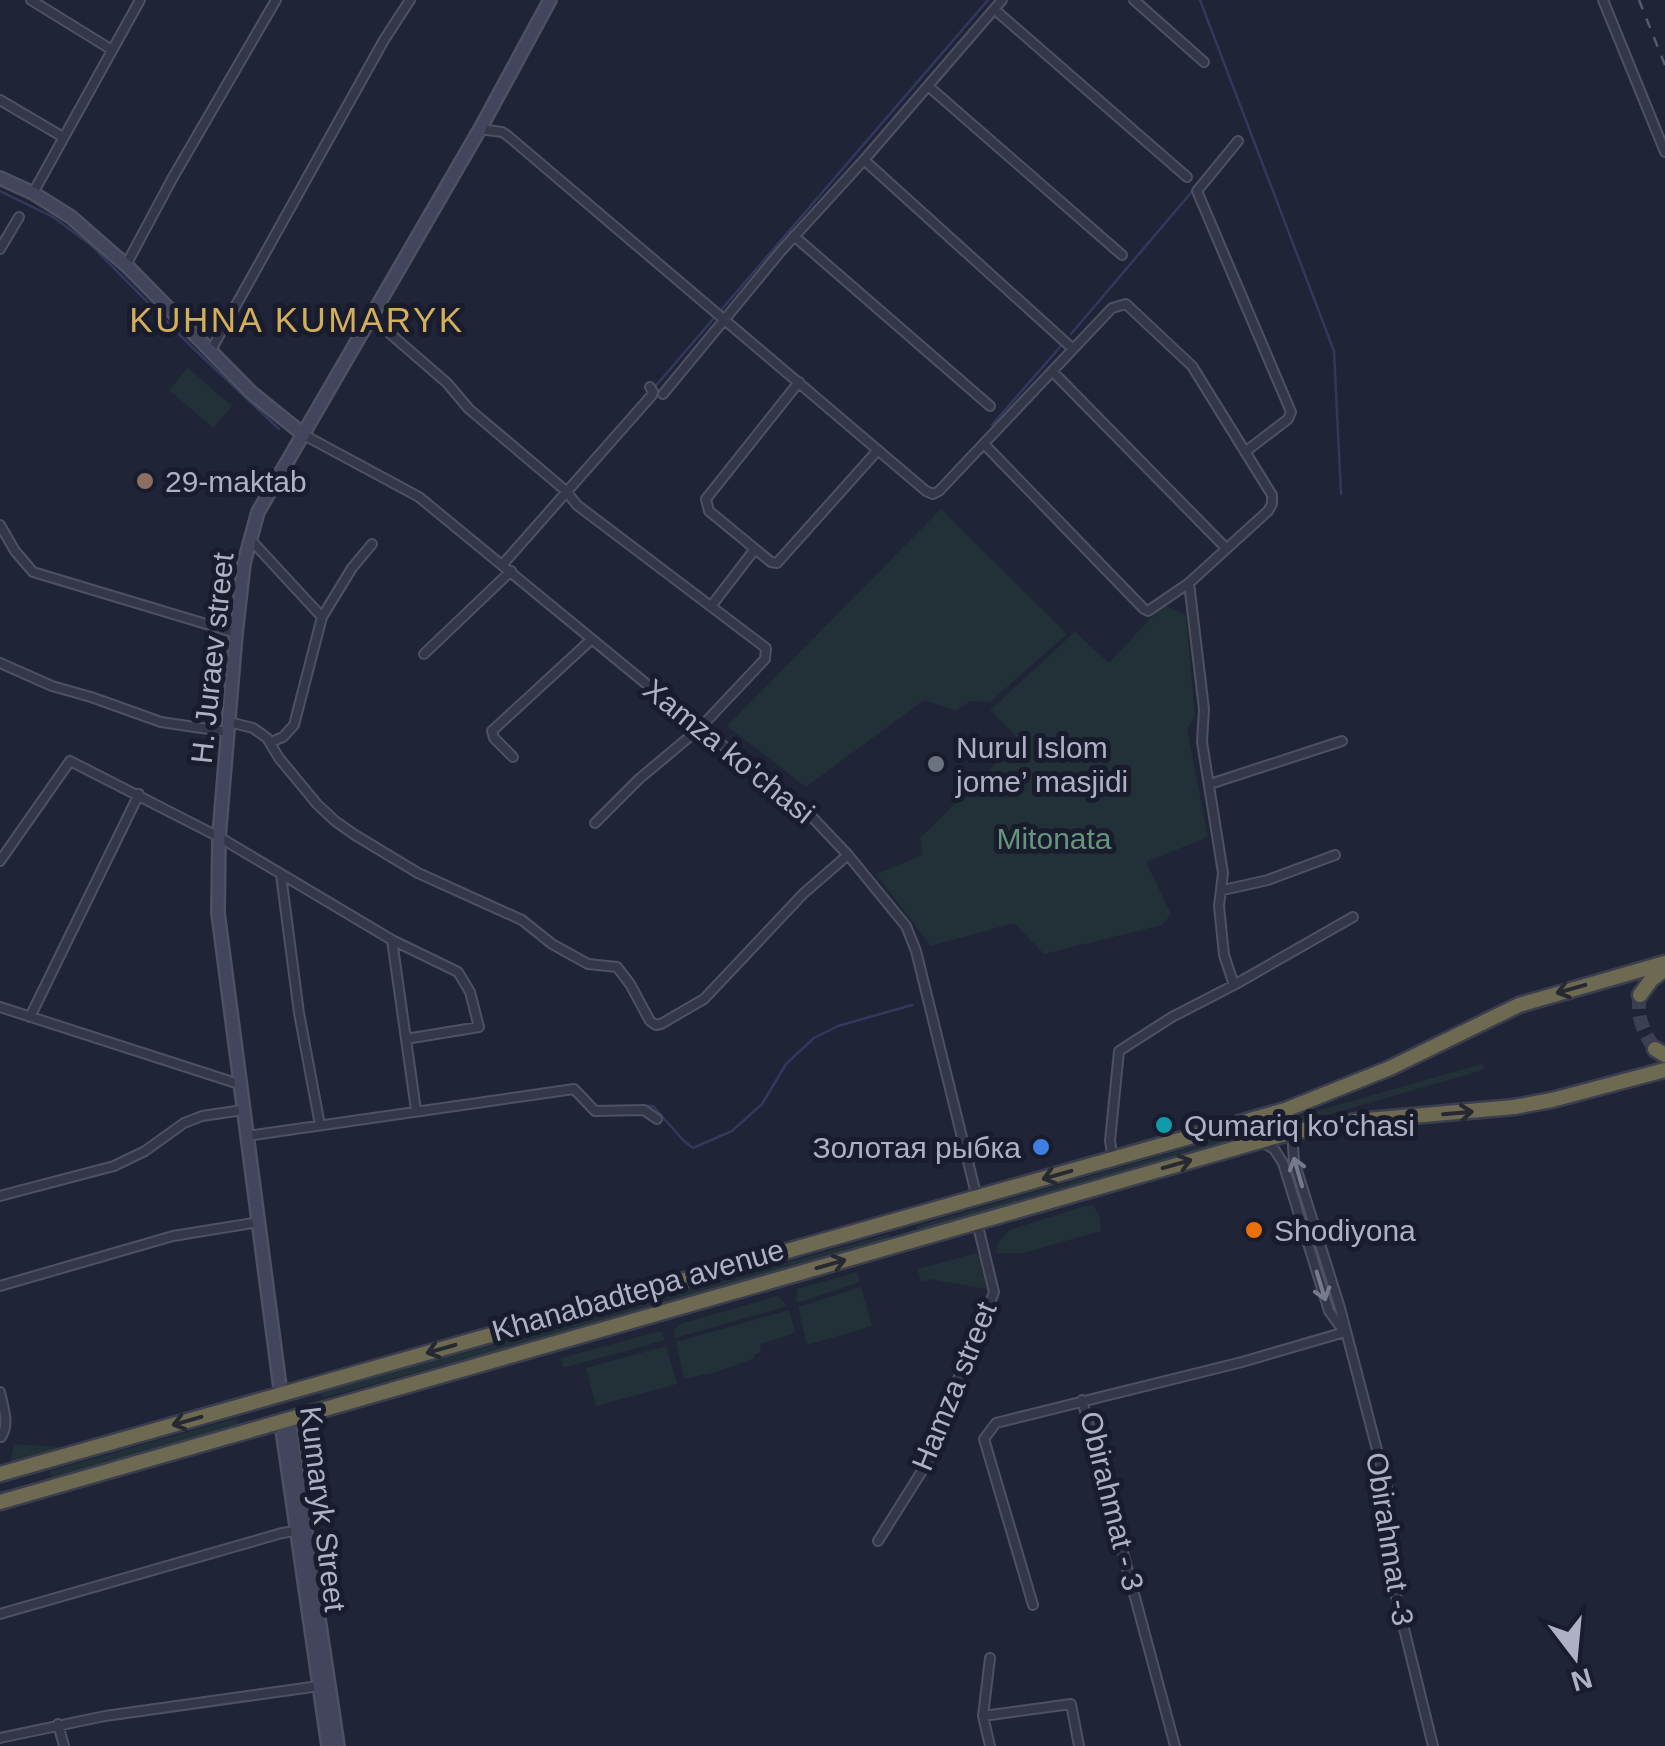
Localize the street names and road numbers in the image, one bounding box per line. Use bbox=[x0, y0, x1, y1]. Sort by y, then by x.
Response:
street label: H. Juraev street bbox=[185, 550, 240, 765]
street label: Xamza ko'chasi bbox=[637, 672, 821, 830]
street label: Khanabadtepa avenue bbox=[488, 1233, 788, 1347]
street label: Hamza street bbox=[905, 1297, 1003, 1475]
street label: Kumaryk Street bbox=[294, 1404, 352, 1614]
street label: Obirahmat - 3 bbox=[1074, 1408, 1150, 1594]
street label: Obirahmat -3 bbox=[1360, 1450, 1420, 1628]

